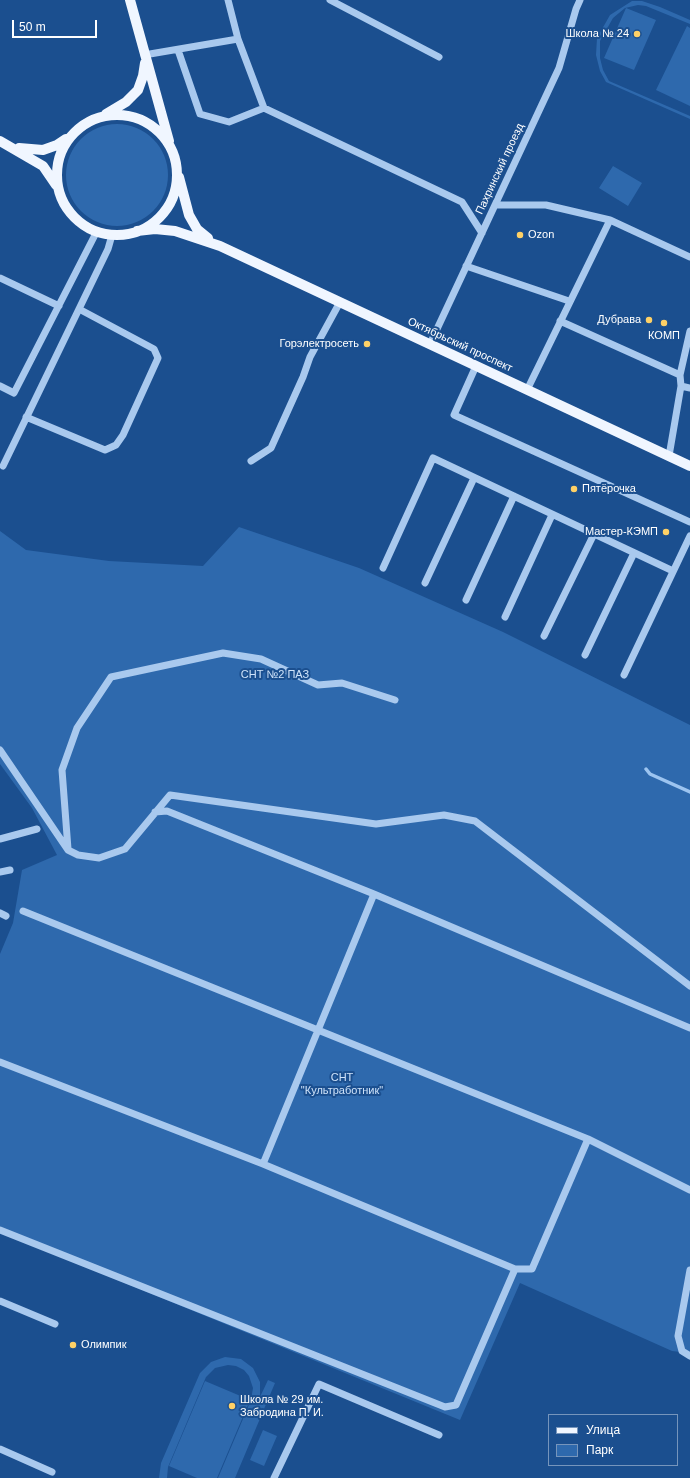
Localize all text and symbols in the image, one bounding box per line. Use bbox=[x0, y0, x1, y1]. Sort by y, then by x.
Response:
scale bar bbox=[14, 12, 99, 38]
text: 50 m bbox=[19, 20, 46, 34]
place label: Школа № 24 bbox=[565, 27, 629, 41]
marker: Школа № 24 bbox=[632, 29, 642, 39]
street label: Пахринский проезд bbox=[473, 121, 527, 217]
place label: Ozon bbox=[528, 228, 554, 242]
marker: Ozon bbox=[515, 230, 525, 240]
place label: Дубрава bbox=[597, 313, 641, 327]
street label: Октябрьский проспект bbox=[406, 315, 514, 375]
marker: Дубрава bbox=[644, 315, 654, 325]
marker: КОМП bbox=[659, 318, 669, 328]
place label: КОМП bbox=[648, 329, 680, 343]
place label: Горэлектросеть bbox=[279, 337, 359, 351]
marker: Горэлектросеть bbox=[362, 339, 372, 349]
place label: Пятёрочка bbox=[582, 482, 636, 496]
marker: Пятёрочка bbox=[569, 484, 579, 494]
place label: Мастер-КЭМП bbox=[585, 525, 658, 539]
marker: Мастер-КЭМП bbox=[661, 527, 671, 537]
park label: СНТ №2 ПАЗ bbox=[241, 668, 309, 682]
park label: СНТ "Культработник" bbox=[301, 1071, 383, 1097]
place label: Олимпик bbox=[81, 1338, 126, 1352]
marker: Олимпик bbox=[68, 1340, 78, 1350]
place label: Школа № 29 им. Забродина П. И. bbox=[240, 1393, 324, 1419]
marker: Школа № 29 им. Забродина П. И. bbox=[227, 1401, 237, 1411]
legend bbox=[548, 1414, 678, 1466]
text: Улица bbox=[586, 1423, 620, 1437]
text: Парк bbox=[586, 1443, 613, 1457]

